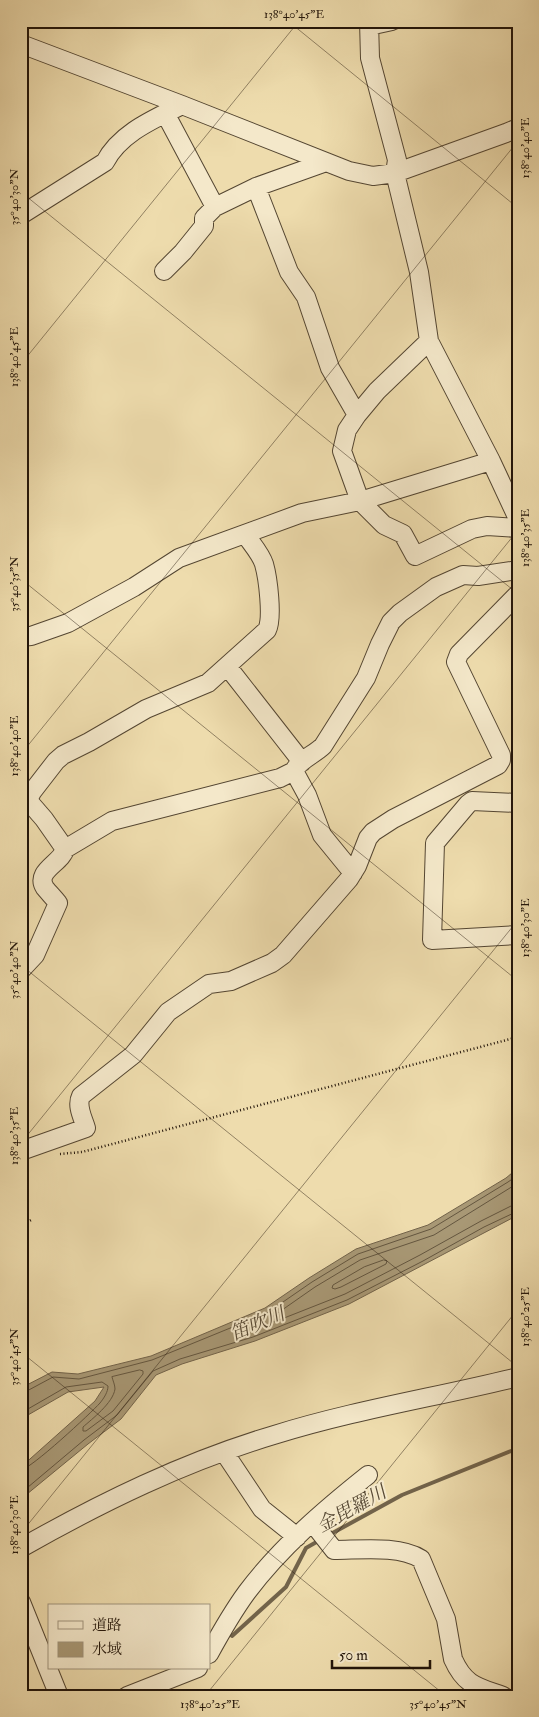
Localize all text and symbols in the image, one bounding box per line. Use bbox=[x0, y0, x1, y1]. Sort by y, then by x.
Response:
text: 138°40'45"E bbox=[264, 7, 324, 22]
text: 138°40'40"E bbox=[518, 117, 533, 178]
text: 35°40'30"N bbox=[7, 168, 22, 225]
text: 138°40'45"E bbox=[7, 327, 22, 387]
text: 138°40'35"E bbox=[518, 509, 533, 567]
text: 35°40'35"N bbox=[7, 556, 22, 612]
text: 138°40'40"E bbox=[7, 715, 22, 776]
text: 138°40'30"E bbox=[518, 898, 533, 958]
text: 35°40'40"N bbox=[7, 941, 22, 999]
text: 138°40'35"E bbox=[7, 1107, 22, 1165]
text: 138°40'25"E bbox=[518, 1287, 533, 1347]
water label: 笛吹川 bbox=[226, 1301, 290, 1346]
text: 35°40'45"N bbox=[7, 1328, 22, 1386]
water label: 金毘羅川 bbox=[312, 1479, 392, 1538]
text: 138°40'30"E bbox=[7, 1495, 22, 1555]
legend bbox=[48, 1604, 210, 1670]
text: 道路 bbox=[92, 1616, 122, 1635]
scale bar bbox=[332, 1637, 429, 1669]
text: 水域 bbox=[92, 1640, 122, 1659]
text: 50 m bbox=[339, 1646, 368, 1665]
text: 138°40'25"E bbox=[180, 1697, 240, 1712]
text: 35°40'45"N bbox=[409, 1697, 467, 1712]

